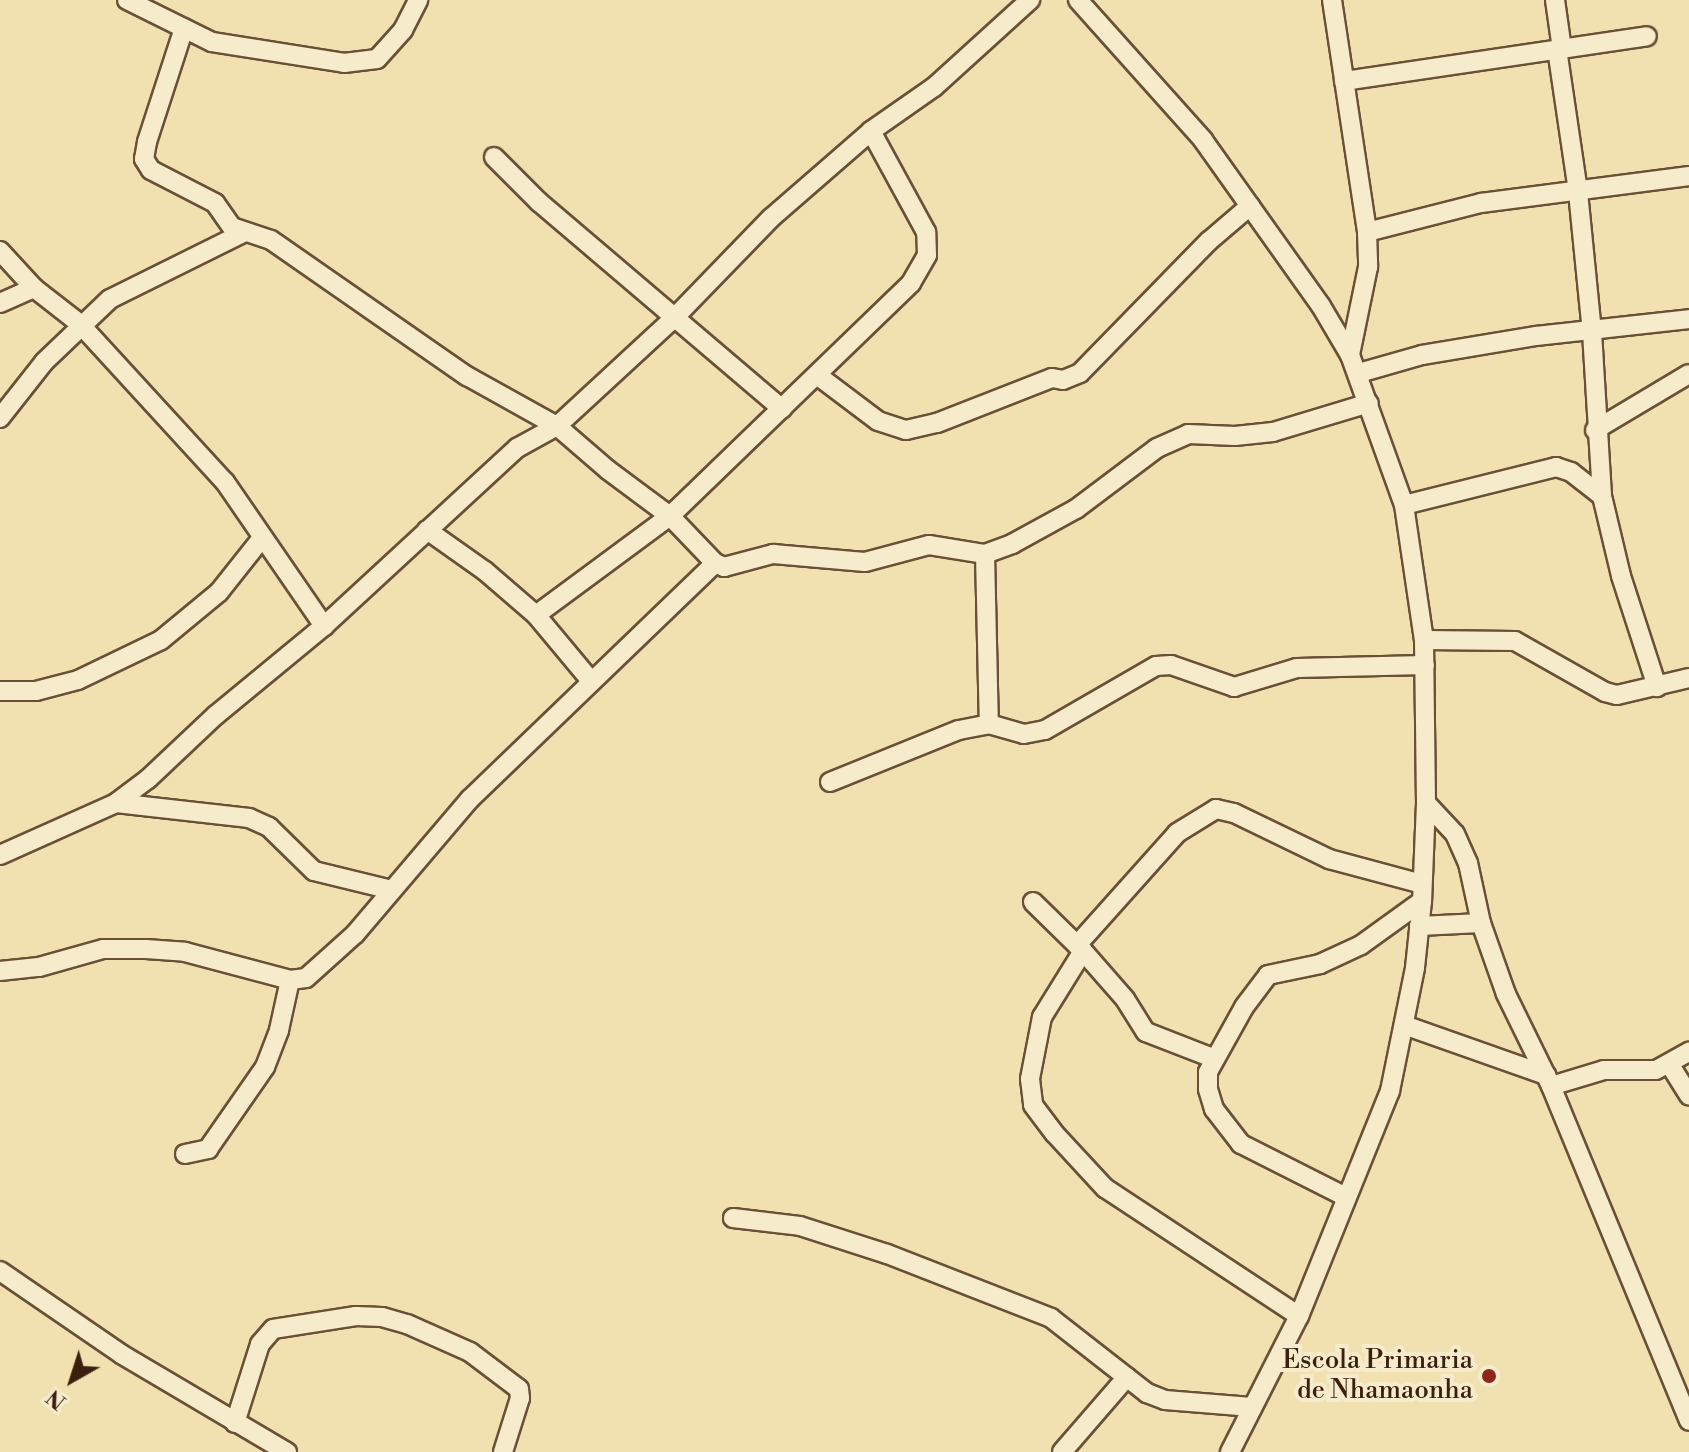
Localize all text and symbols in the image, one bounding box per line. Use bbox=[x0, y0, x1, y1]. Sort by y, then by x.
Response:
north arrow bbox=[32, 1340, 112, 1420]
place label: Escola Primaria de Nhamaonha bbox=[1282, 1345, 1473, 1406]
marker: Escola Primaria de Nhamaonha bbox=[1480, 1367, 1498, 1385]
text: N bbox=[41, 1383, 72, 1415]

